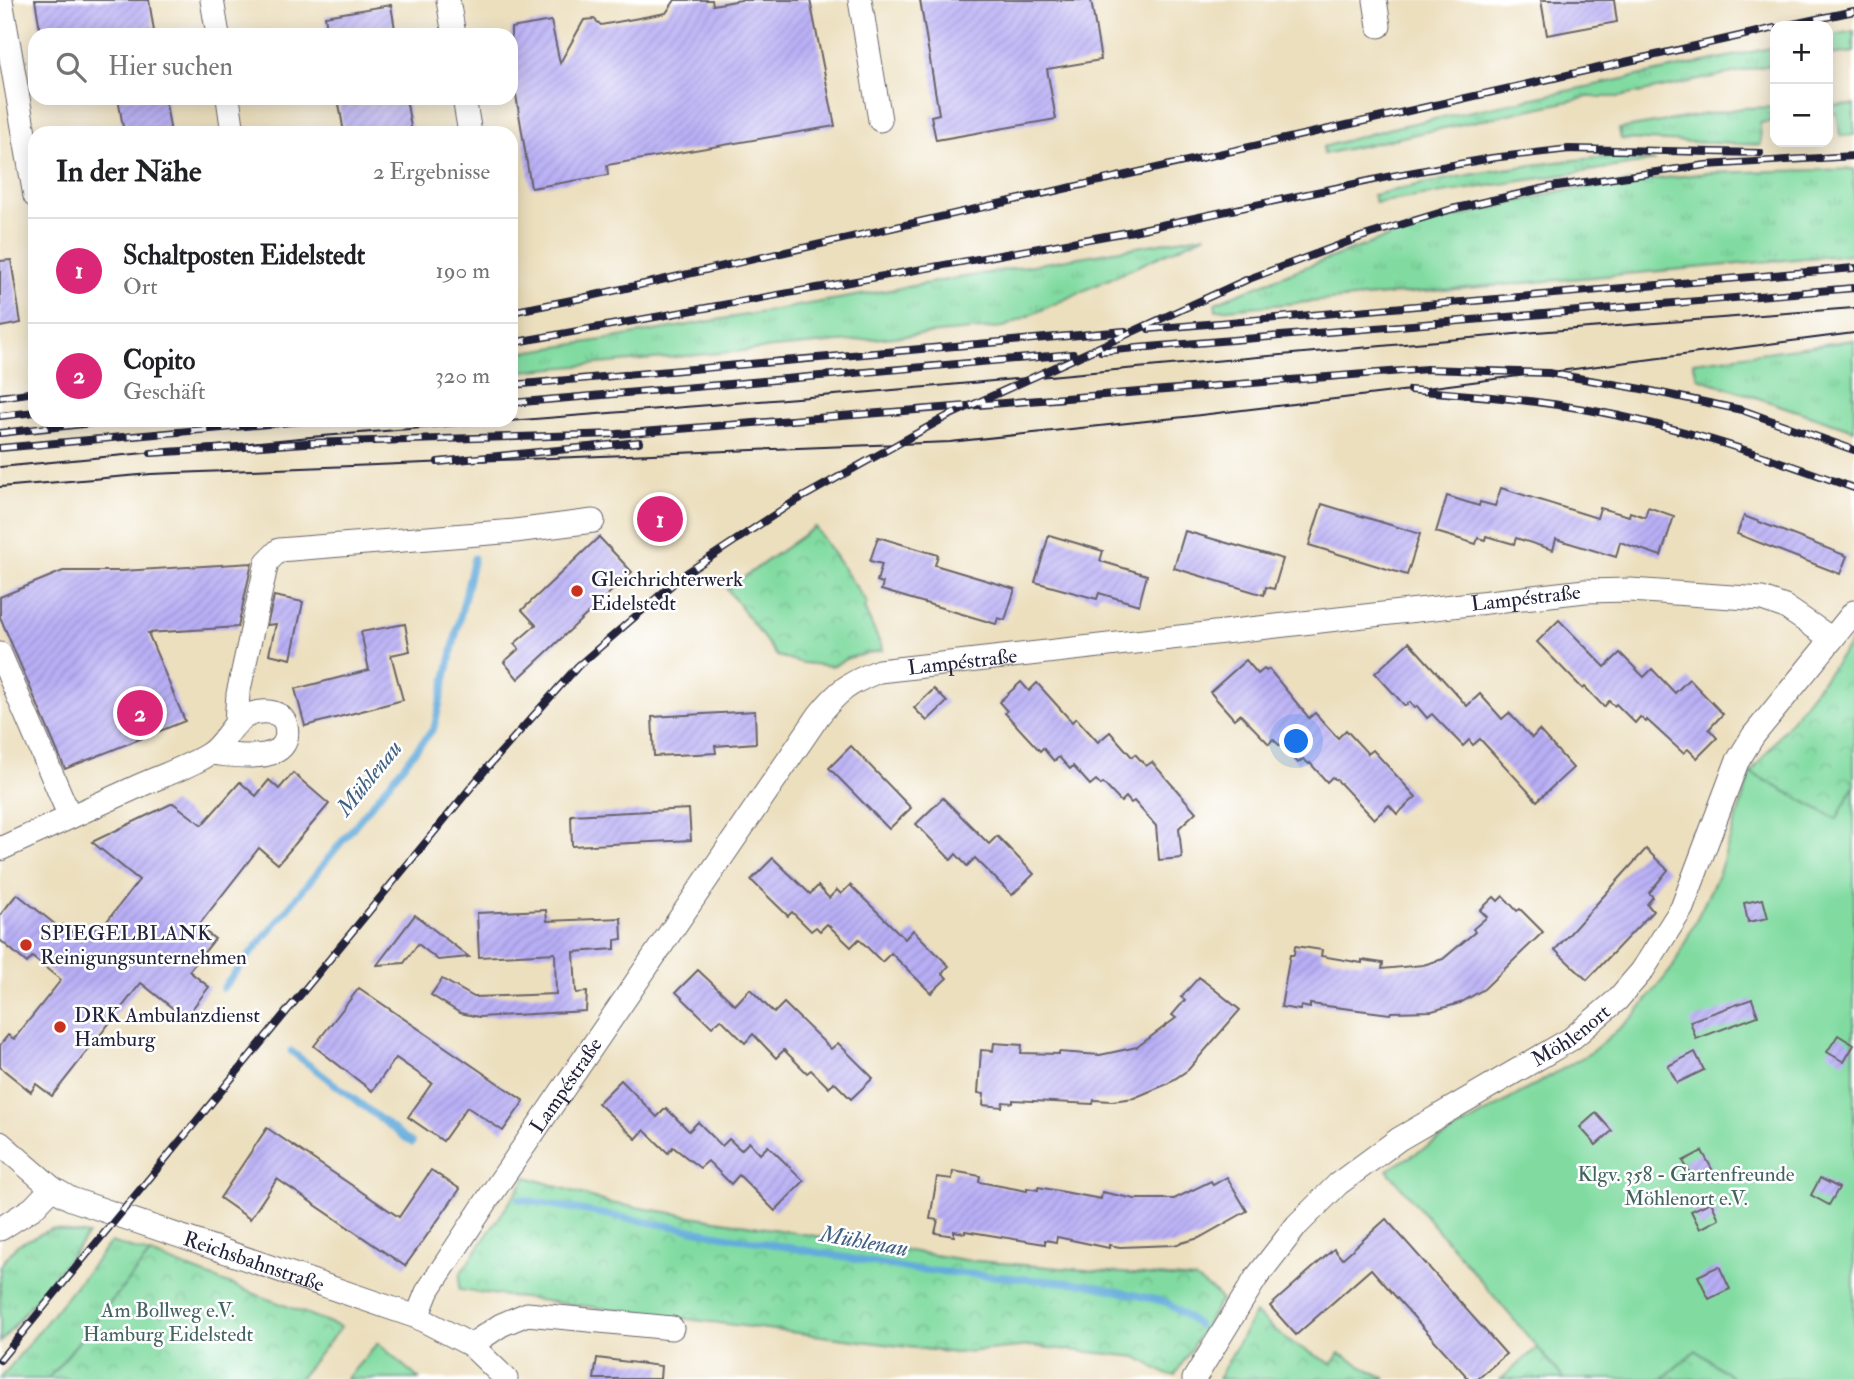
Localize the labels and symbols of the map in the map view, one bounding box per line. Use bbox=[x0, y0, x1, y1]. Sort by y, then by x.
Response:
pin: 1 bbox=[637, 493, 683, 545]
place label: Gleichrichterwerk Eidelstedt bbox=[591, 566, 743, 617]
street label: Lampéstraße bbox=[1470, 578, 1582, 617]
marker: Gleichrichterwerk Eidelstedt bbox=[569, 583, 585, 599]
street label: Lampéstraße bbox=[906, 642, 1019, 681]
pin: 2 bbox=[117, 687, 163, 739]
your location bbox=[1279, 724, 1313, 758]
water label: Mühlenau bbox=[329, 734, 408, 823]
place label: SPIEGELBLANK Reinigungsunternehmen bbox=[40, 920, 247, 971]
marker: SPIEGELBLANK Reinigungsunternehmen bbox=[18, 937, 34, 953]
street label: Möhlenort bbox=[1527, 998, 1616, 1073]
place label: DRK Ambulanzdienst Hamburg bbox=[74, 1002, 260, 1053]
marker: DRK Ambulanzdienst Hamburg bbox=[52, 1019, 68, 1035]
street label: Lampéstraße bbox=[524, 1032, 608, 1138]
park label: Klgv. 358 - Gartenfreunde Möhlenort e.V. bbox=[1577, 1161, 1795, 1212]
water label: Mühlenau bbox=[816, 1219, 910, 1263]
street label: Reichsbahnstraße bbox=[180, 1225, 328, 1298]
park label: Am Bollweg e.V. Hamburg Eidelstedt bbox=[83, 1297, 253, 1348]

